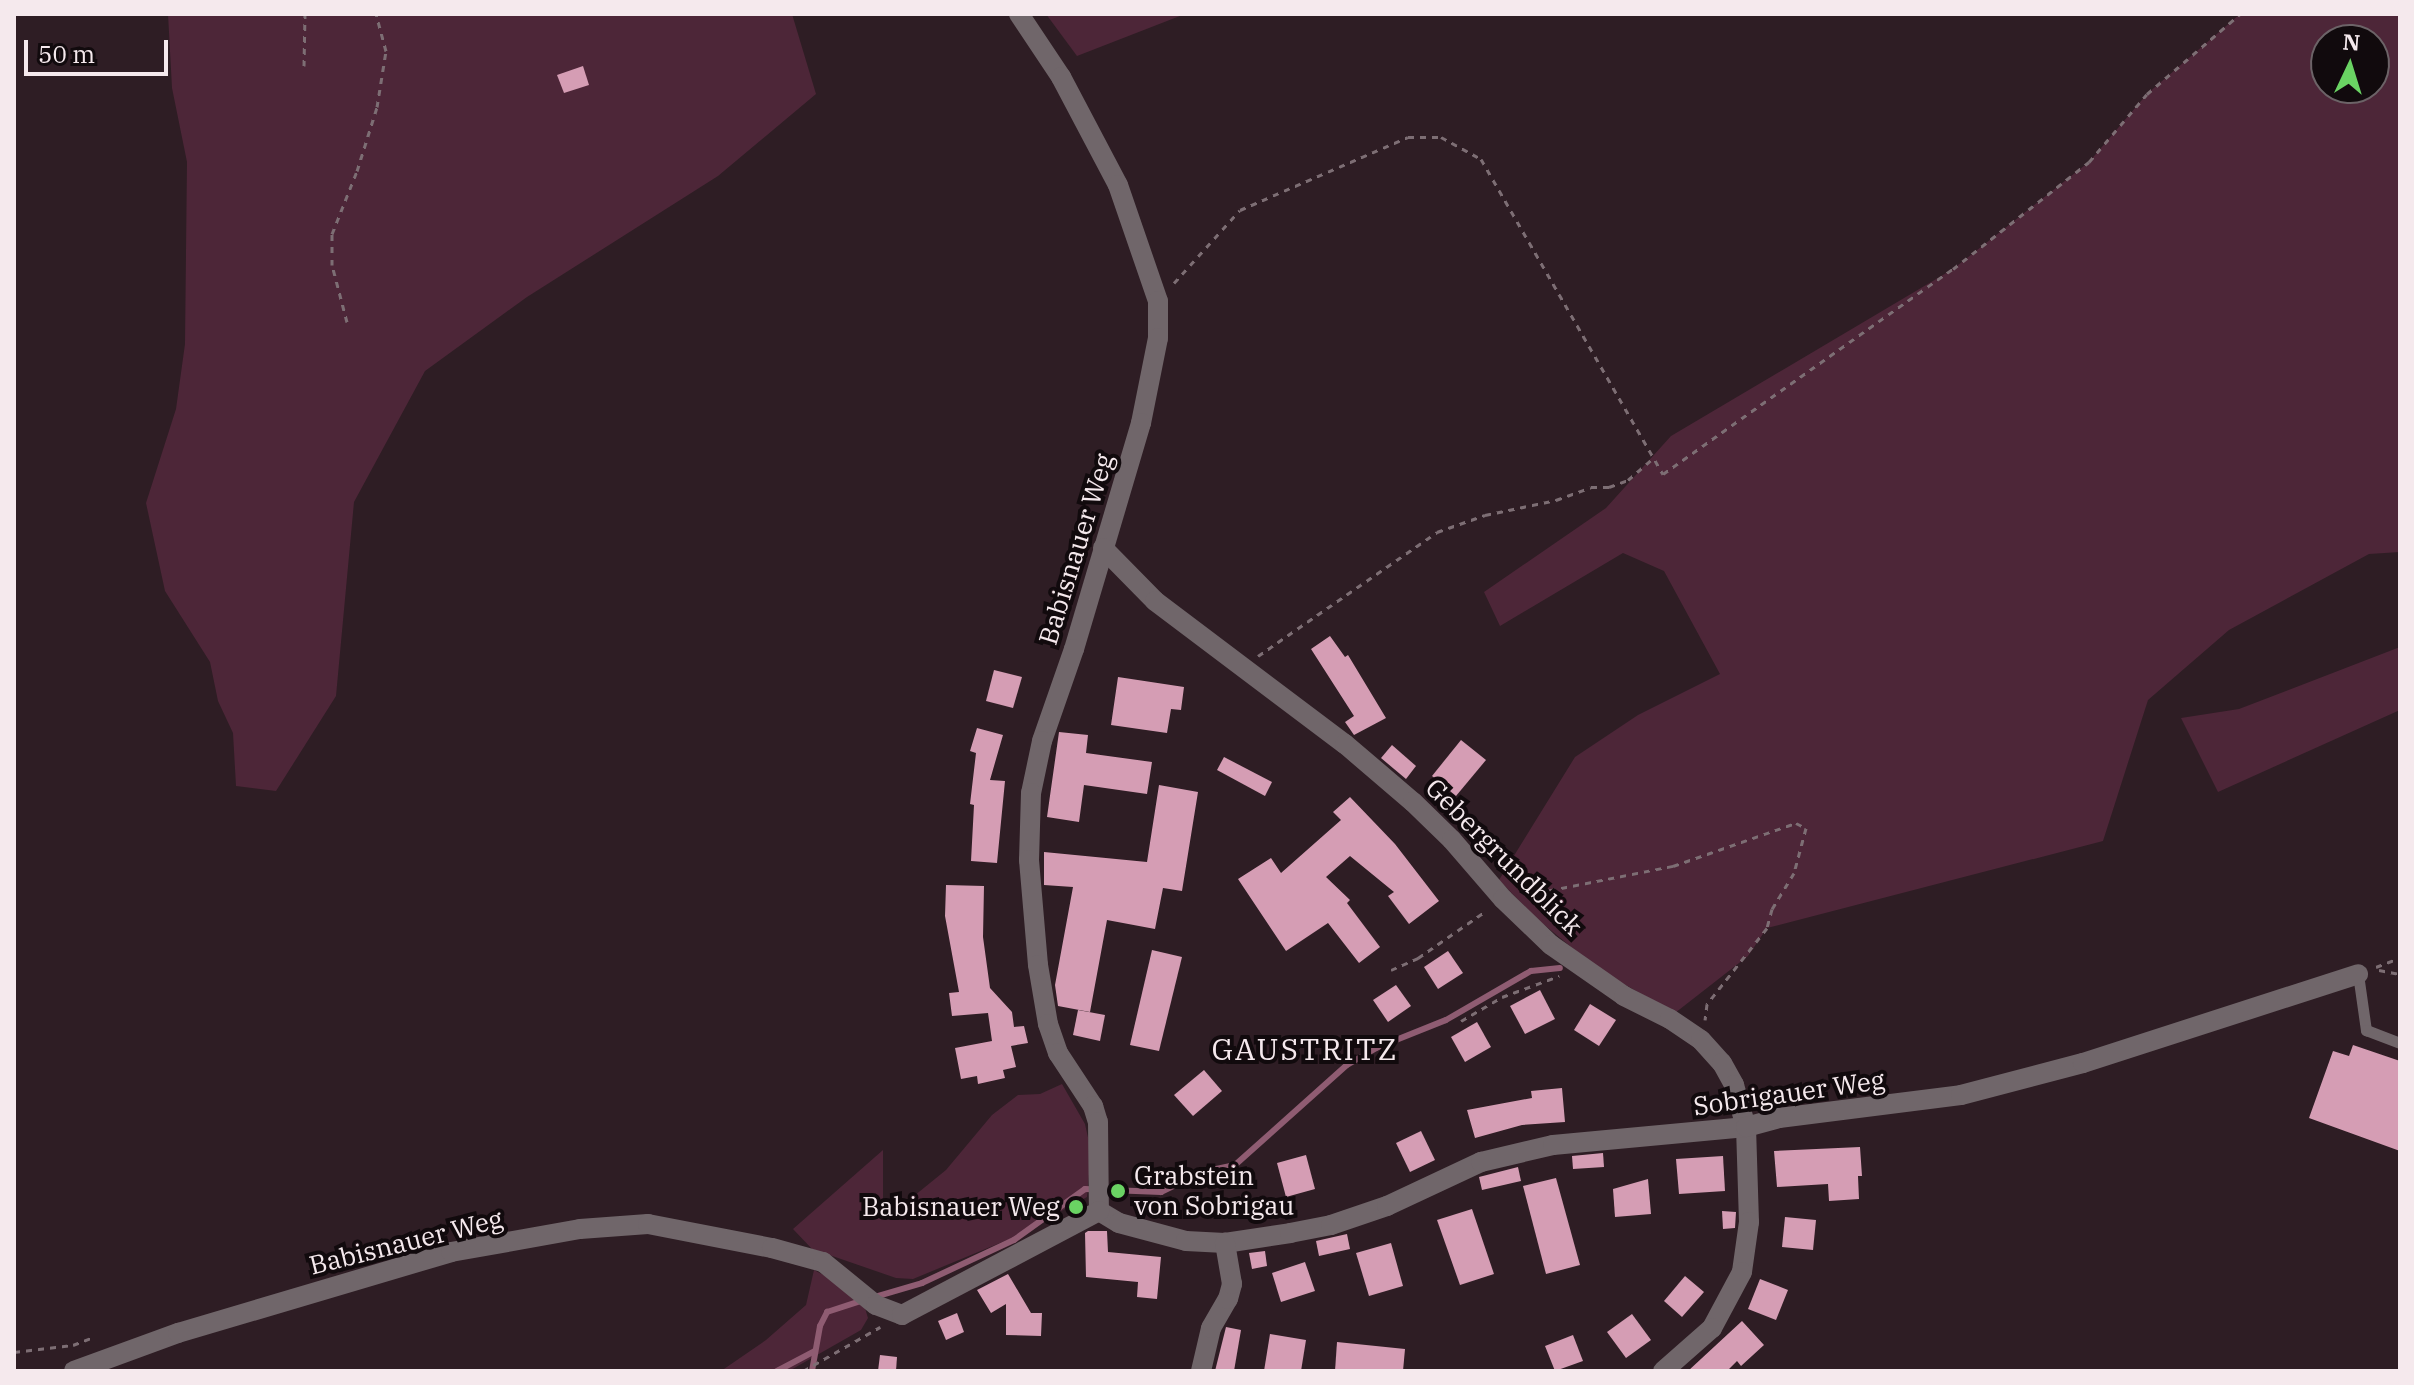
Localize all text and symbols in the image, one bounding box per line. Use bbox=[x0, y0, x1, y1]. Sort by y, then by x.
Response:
scale bar bbox=[28, 24, 172, 74]
north arrow bbox=[2310, 24, 2390, 104]
text: N bbox=[2342, 26, 2361, 57]
text: 50 m bbox=[38, 38, 95, 70]
street label: Babisnauer Weg bbox=[1032, 450, 1120, 648]
street label: Gebergrundblick bbox=[1419, 772, 1589, 942]
district label: GAUSTRITZ bbox=[1211, 1031, 1399, 1067]
street label: Sobrigauer Weg bbox=[1691, 1064, 1887, 1122]
place label: Grabstein von Sobrigau bbox=[1134, 1160, 1294, 1222]
marker: Grabstein von Sobrigau bbox=[1109, 1182, 1127, 1200]
place label: Babisnauer Weg bbox=[862, 1191, 1060, 1223]
marker: Babisnauer Weg bbox=[1067, 1198, 1085, 1216]
street label: Babisnauer Weg bbox=[306, 1203, 506, 1281]

